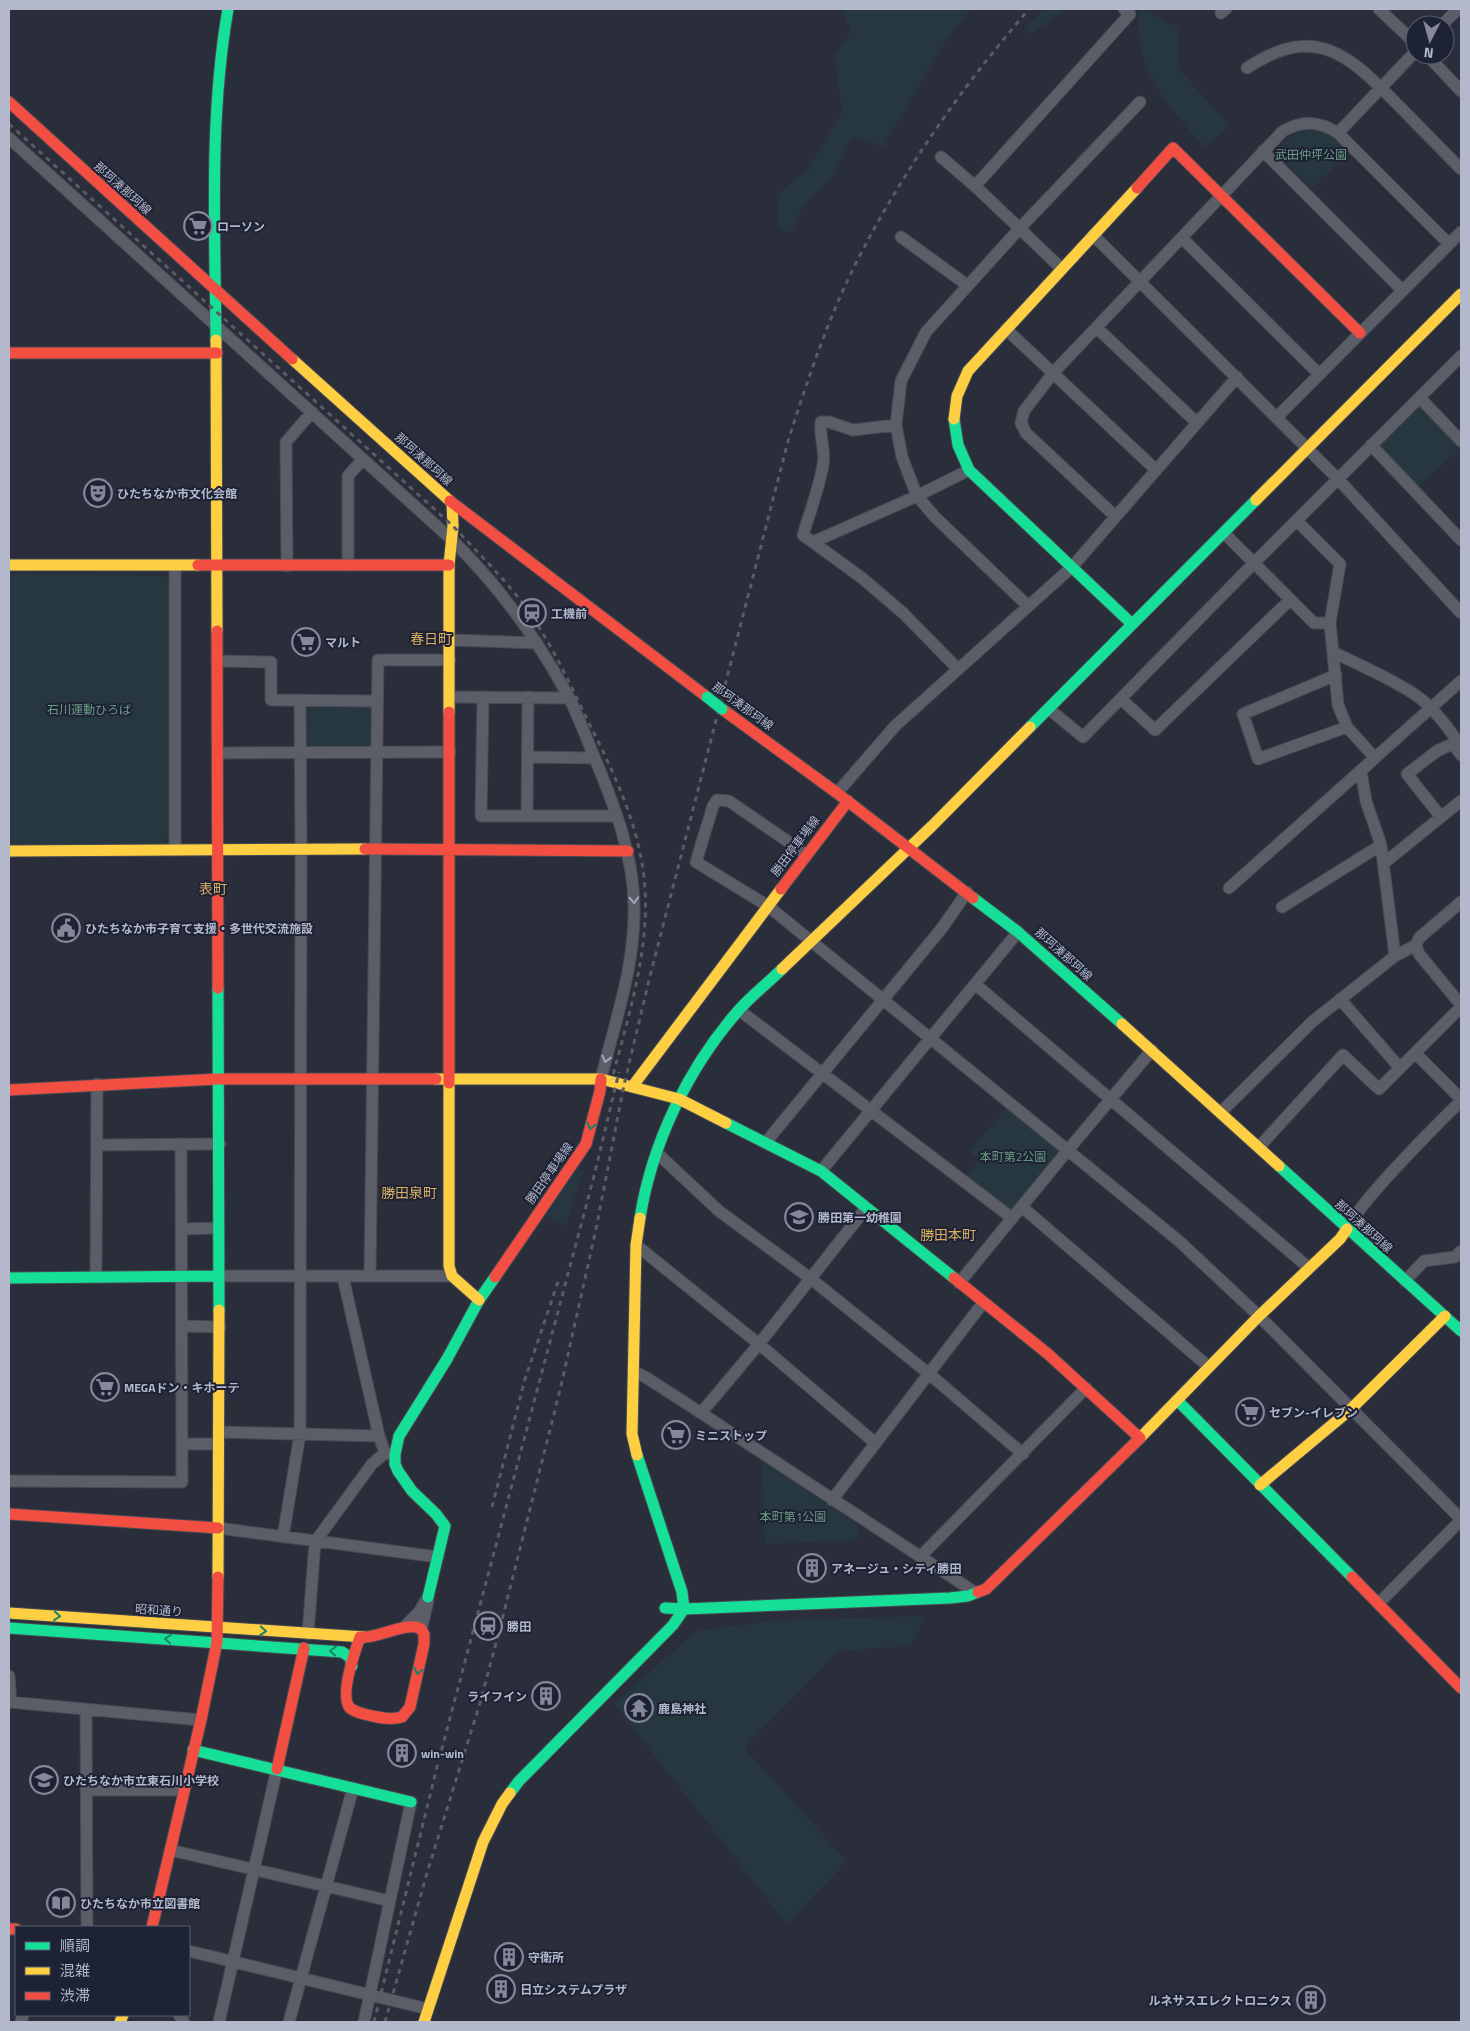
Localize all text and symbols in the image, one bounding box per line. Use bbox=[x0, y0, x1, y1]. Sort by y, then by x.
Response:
north arrow bbox=[1405, 15, 1455, 65]
text: N bbox=[1423, 42, 1435, 64]
park label: 武田仲坪公園 bbox=[1275, 145, 1347, 164]
street label: 那珂湊那珂線 bbox=[90, 157, 156, 219]
supermarket icon: ローソン bbox=[183, 211, 213, 241]
place label: ローソン bbox=[217, 217, 265, 236]
street label: 那珂湊那珂線 bbox=[391, 428, 457, 490]
theatre icon: ひたちなか市文化会館 bbox=[83, 478, 113, 508]
place label: ひたちなか市文化会館 bbox=[117, 484, 237, 503]
station icon: 工機前 bbox=[517, 598, 547, 628]
place label: 工機前 bbox=[551, 604, 587, 623]
supermarket icon: マルト bbox=[291, 627, 321, 657]
district label: 春日町 bbox=[410, 628, 452, 649]
place label: マルト bbox=[325, 633, 361, 652]
street label: 那珂湊那珂線 bbox=[708, 677, 778, 735]
park label: 石川運動ひろば bbox=[47, 700, 131, 719]
street label: 勝田停車場線 bbox=[766, 812, 824, 880]
district label: 表町 bbox=[199, 878, 227, 899]
one-way arrow bbox=[629, 896, 639, 904]
public building icon: ひたちなか市子育て支援・多世代交流施設 bbox=[51, 913, 81, 943]
place label: ひたちなか市子育て支援・多世代交流施設 bbox=[85, 919, 313, 938]
street label: 那珂湊那珂線 bbox=[1031, 923, 1097, 985]
one-way arrow bbox=[601, 1055, 612, 1064]
one-way arrow bbox=[586, 1122, 597, 1131]
street label: 勝田停車場線 bbox=[521, 1138, 577, 1208]
park label: 本町第2公園 bbox=[980, 1147, 1046, 1166]
district label: 勝田泉町 bbox=[381, 1182, 437, 1203]
street label: 那珂湊那珂線 bbox=[1331, 1195, 1397, 1257]
school or university icon: 勝田第一幼稚園 bbox=[784, 1202, 814, 1232]
place label: 勝田第一幼稚園 bbox=[818, 1208, 902, 1227]
district label: 勝田本町 bbox=[920, 1224, 976, 1245]
supermarket icon: MEGAドン・キホーテ bbox=[90, 1372, 120, 1402]
place label: MEGAドン・キホーテ bbox=[124, 1378, 239, 1397]
supermarket icon: セブン-イレブン bbox=[1235, 1397, 1265, 1427]
place label: セブン-イレブン bbox=[1269, 1403, 1358, 1422]
supermarket icon: ミニストップ bbox=[661, 1420, 691, 1450]
place label: ミニストップ bbox=[695, 1426, 767, 1445]
park label: 本町第1公園 bbox=[760, 1507, 826, 1526]
building icon: アネージュ・シティ勝田 bbox=[797, 1553, 827, 1583]
place label: アネージュ・シティ勝田 bbox=[831, 1559, 961, 1578]
street label: 昭和通り bbox=[134, 1599, 184, 1621]
one-way arrow bbox=[54, 1611, 62, 1622]
station icon: 勝田 bbox=[473, 1611, 503, 1641]
place label: 勝田 bbox=[507, 1617, 531, 1636]
one-way arrow bbox=[259, 1625, 267, 1636]
one-way arrow bbox=[164, 1633, 172, 1644]
one-way arrow bbox=[328, 1646, 336, 1657]
one-way arrow bbox=[413, 1667, 424, 1676]
building icon: ライフイン bbox=[531, 1681, 561, 1711]
place label: ライフイン bbox=[467, 1687, 527, 1706]
temple icon: 鹿島神社 bbox=[624, 1693, 654, 1723]
place label: 鹿島神社 bbox=[658, 1699, 706, 1718]
building icon: win-win bbox=[387, 1738, 417, 1768]
place label: win-win bbox=[421, 1744, 464, 1763]
school or university icon: ひたちなか市立東石川小学校 bbox=[29, 1765, 59, 1795]
place label: ひたちなか市立東石川小学校 bbox=[63, 1771, 219, 1790]
library icon: ひたちなか市立図書館 bbox=[46, 1888, 76, 1918]
place label: ひたちなか市立図書館 bbox=[80, 1894, 200, 1913]
legend bbox=[15, 1926, 190, 2016]
text: 順調 bbox=[60, 1934, 90, 1957]
building icon: 守衛所 bbox=[494, 1942, 524, 1972]
place label: 守衛所 bbox=[528, 1948, 564, 1967]
text: 混雑 bbox=[60, 1959, 90, 1982]
building icon: 日立システムプラザ bbox=[486, 1974, 516, 2004]
place label: 日立システムプラザ bbox=[520, 1980, 627, 1999]
text: 渋滞 bbox=[60, 1984, 90, 2007]
building icon: ルネサスエレクトロニクス bbox=[1296, 1985, 1326, 2015]
place label: ルネサスエレクトロニクス bbox=[1149, 1991, 1292, 2010]

